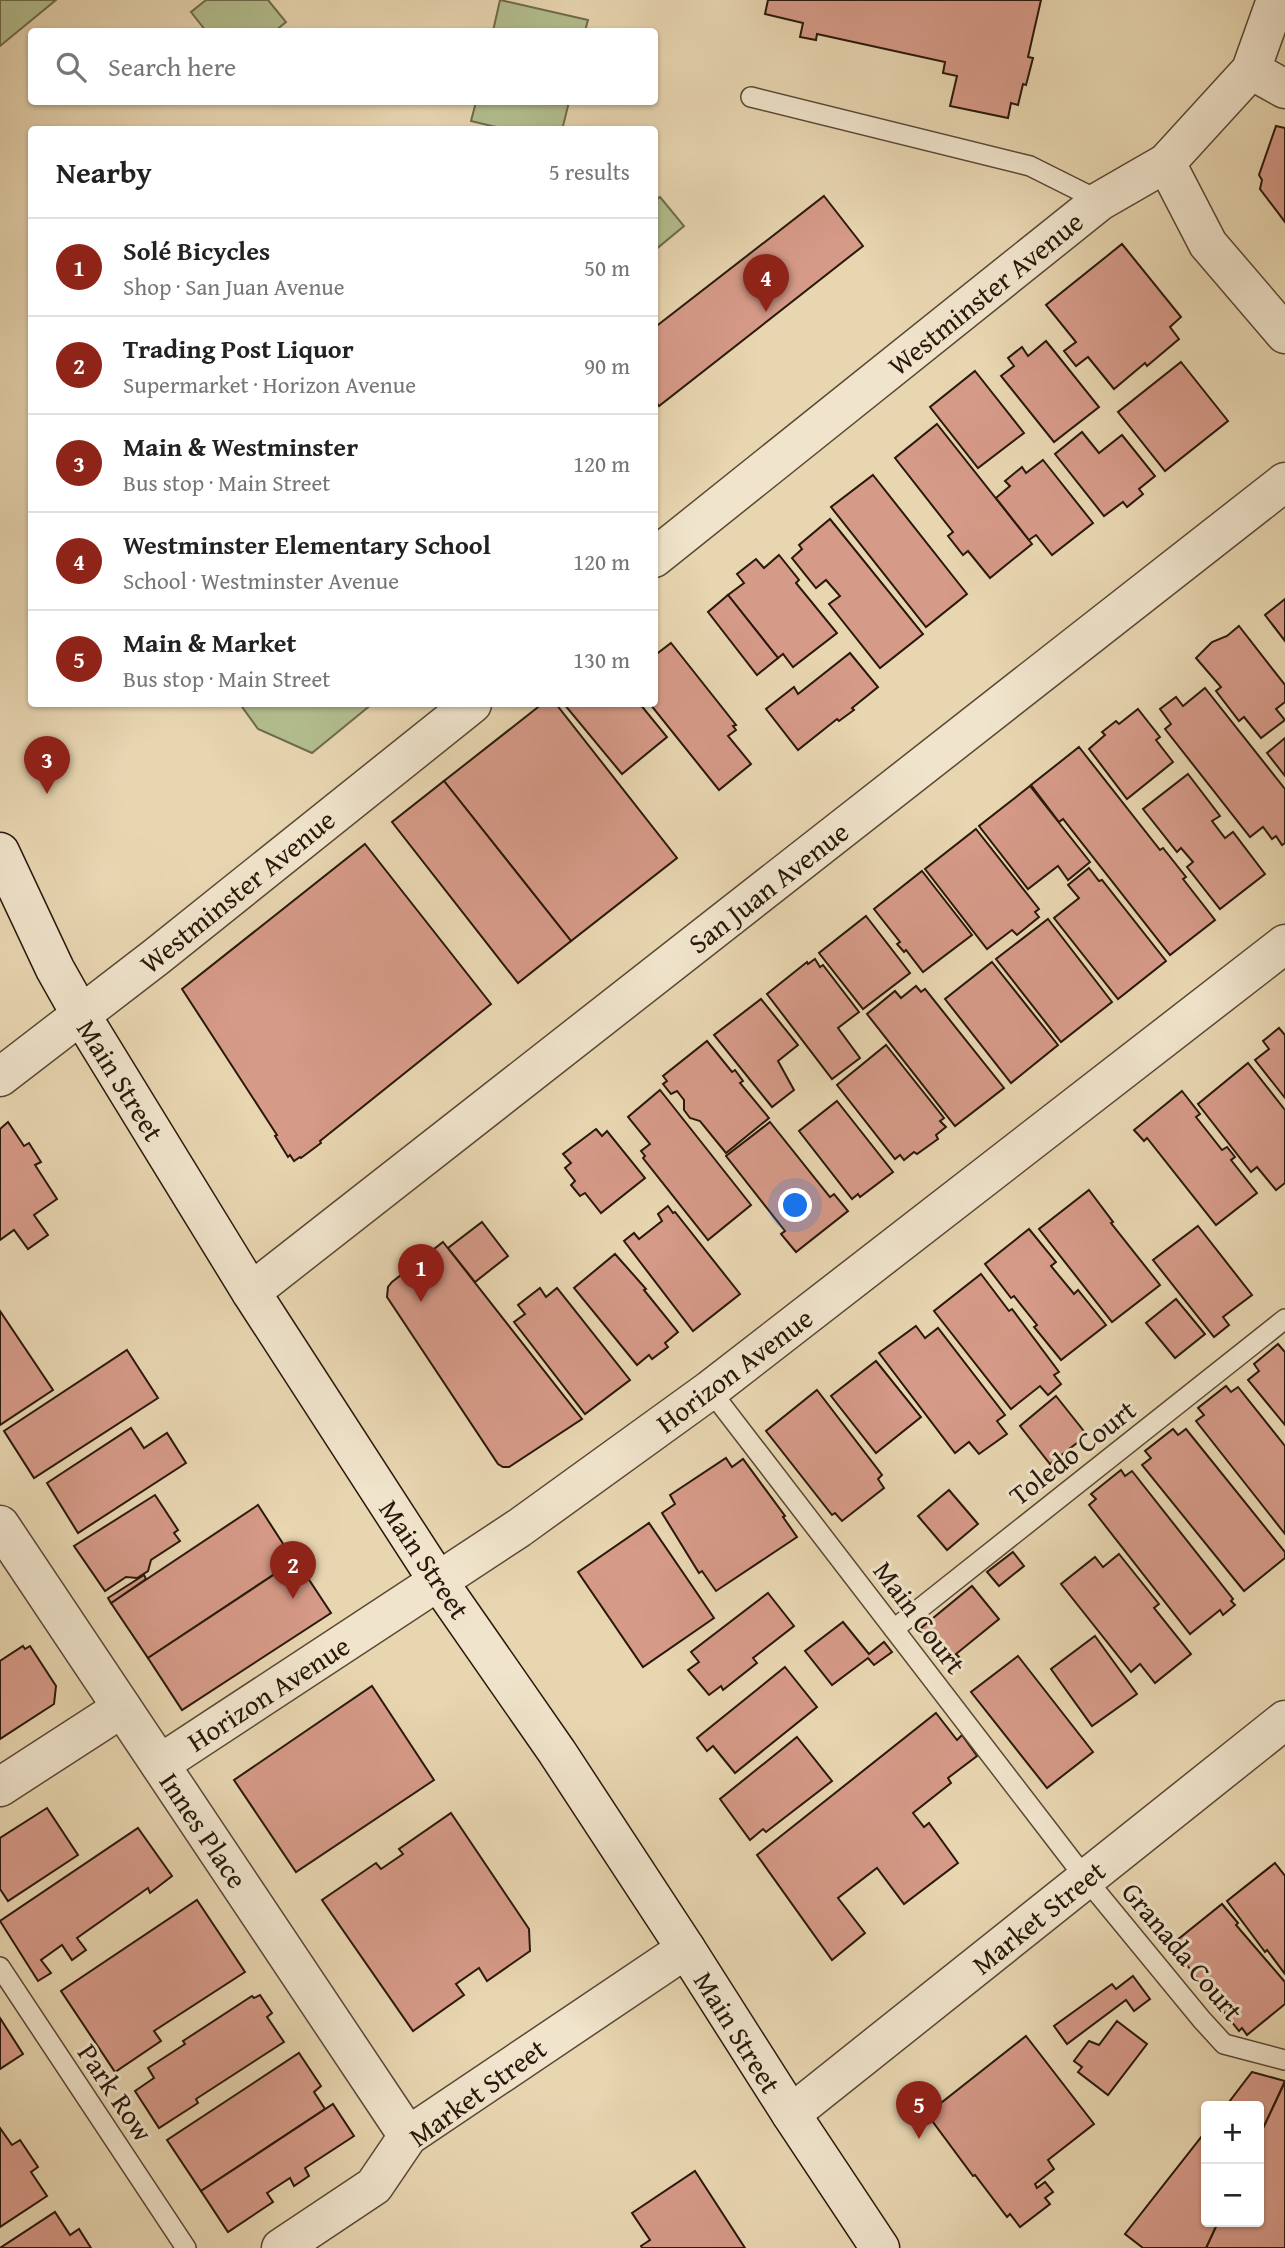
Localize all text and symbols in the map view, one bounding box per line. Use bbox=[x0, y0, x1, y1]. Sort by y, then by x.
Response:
search box bbox=[28, 28, 658, 105]
text: Search here bbox=[108, 47, 236, 86]
icon: search bbox=[52, 48, 90, 86]
text: Nearby bbox=[56, 150, 152, 194]
text: 5 results bbox=[549, 155, 630, 188]
street label: Westminster Avenue bbox=[878, 201, 1092, 385]
text: Solé Bicycles bbox=[123, 231, 270, 270]
text: 1 bbox=[73, 251, 85, 284]
text: 50 m bbox=[584, 251, 630, 284]
pin: 4 bbox=[743, 254, 789, 312]
text: Shop · San Juan Avenue bbox=[123, 270, 345, 303]
text: Trading Post Liquor bbox=[123, 329, 354, 368]
text: 2 bbox=[73, 349, 85, 382]
text: 90 m bbox=[584, 349, 630, 382]
text: Supermarket · Horizon Avenue bbox=[123, 368, 416, 401]
text: Main & Westminster bbox=[123, 427, 358, 466]
text: 3 bbox=[73, 447, 85, 480]
text: 120 m bbox=[573, 447, 630, 480]
text: Bus stop · Main Street bbox=[123, 466, 330, 499]
text: Westminster Elementary School bbox=[123, 525, 491, 564]
text: 4 bbox=[73, 545, 85, 578]
text: 120 m bbox=[573, 545, 630, 578]
text: School · Westminster Avenue bbox=[123, 564, 399, 597]
text: Main & Market bbox=[123, 623, 296, 662]
text: 5 bbox=[73, 643, 85, 676]
text: 130 m bbox=[573, 643, 630, 676]
text: Bus stop · Main Street bbox=[123, 662, 330, 695]
pin: 3 bbox=[24, 736, 70, 794]
street label: Westminster Avenue bbox=[130, 799, 344, 983]
street label: San Juan Avenue bbox=[679, 811, 857, 963]
street label: Main Street bbox=[67, 1011, 175, 1149]
your location bbox=[778, 1188, 812, 1222]
pin: 1 bbox=[398, 1244, 444, 1302]
street label: Horizon Avenue bbox=[647, 1297, 821, 1443]
street label: Toledo Court bbox=[1000, 1389, 1144, 1515]
street label: Main Street bbox=[370, 1491, 480, 1627]
pin: 2 bbox=[270, 1541, 316, 1599]
street label: Main Court bbox=[864, 1552, 976, 1682]
street label: Horizon Avenue bbox=[179, 1625, 357, 1761]
street label: Innes Place bbox=[150, 1764, 258, 1896]
street label: Market Street bbox=[962, 1850, 1114, 1984]
street label: Granada Court bbox=[1113, 1873, 1254, 2030]
street label: Main Street bbox=[684, 1963, 792, 2101]
street label: Market Street bbox=[400, 2028, 554, 2156]
street label: Park Row bbox=[68, 2035, 164, 2149]
pin: 5 bbox=[896, 2081, 942, 2139]
map controls bbox=[1201, 2101, 1264, 2227]
button: + bbox=[1201, 2101, 1264, 2164]
button: − bbox=[1201, 2164, 1264, 2227]

